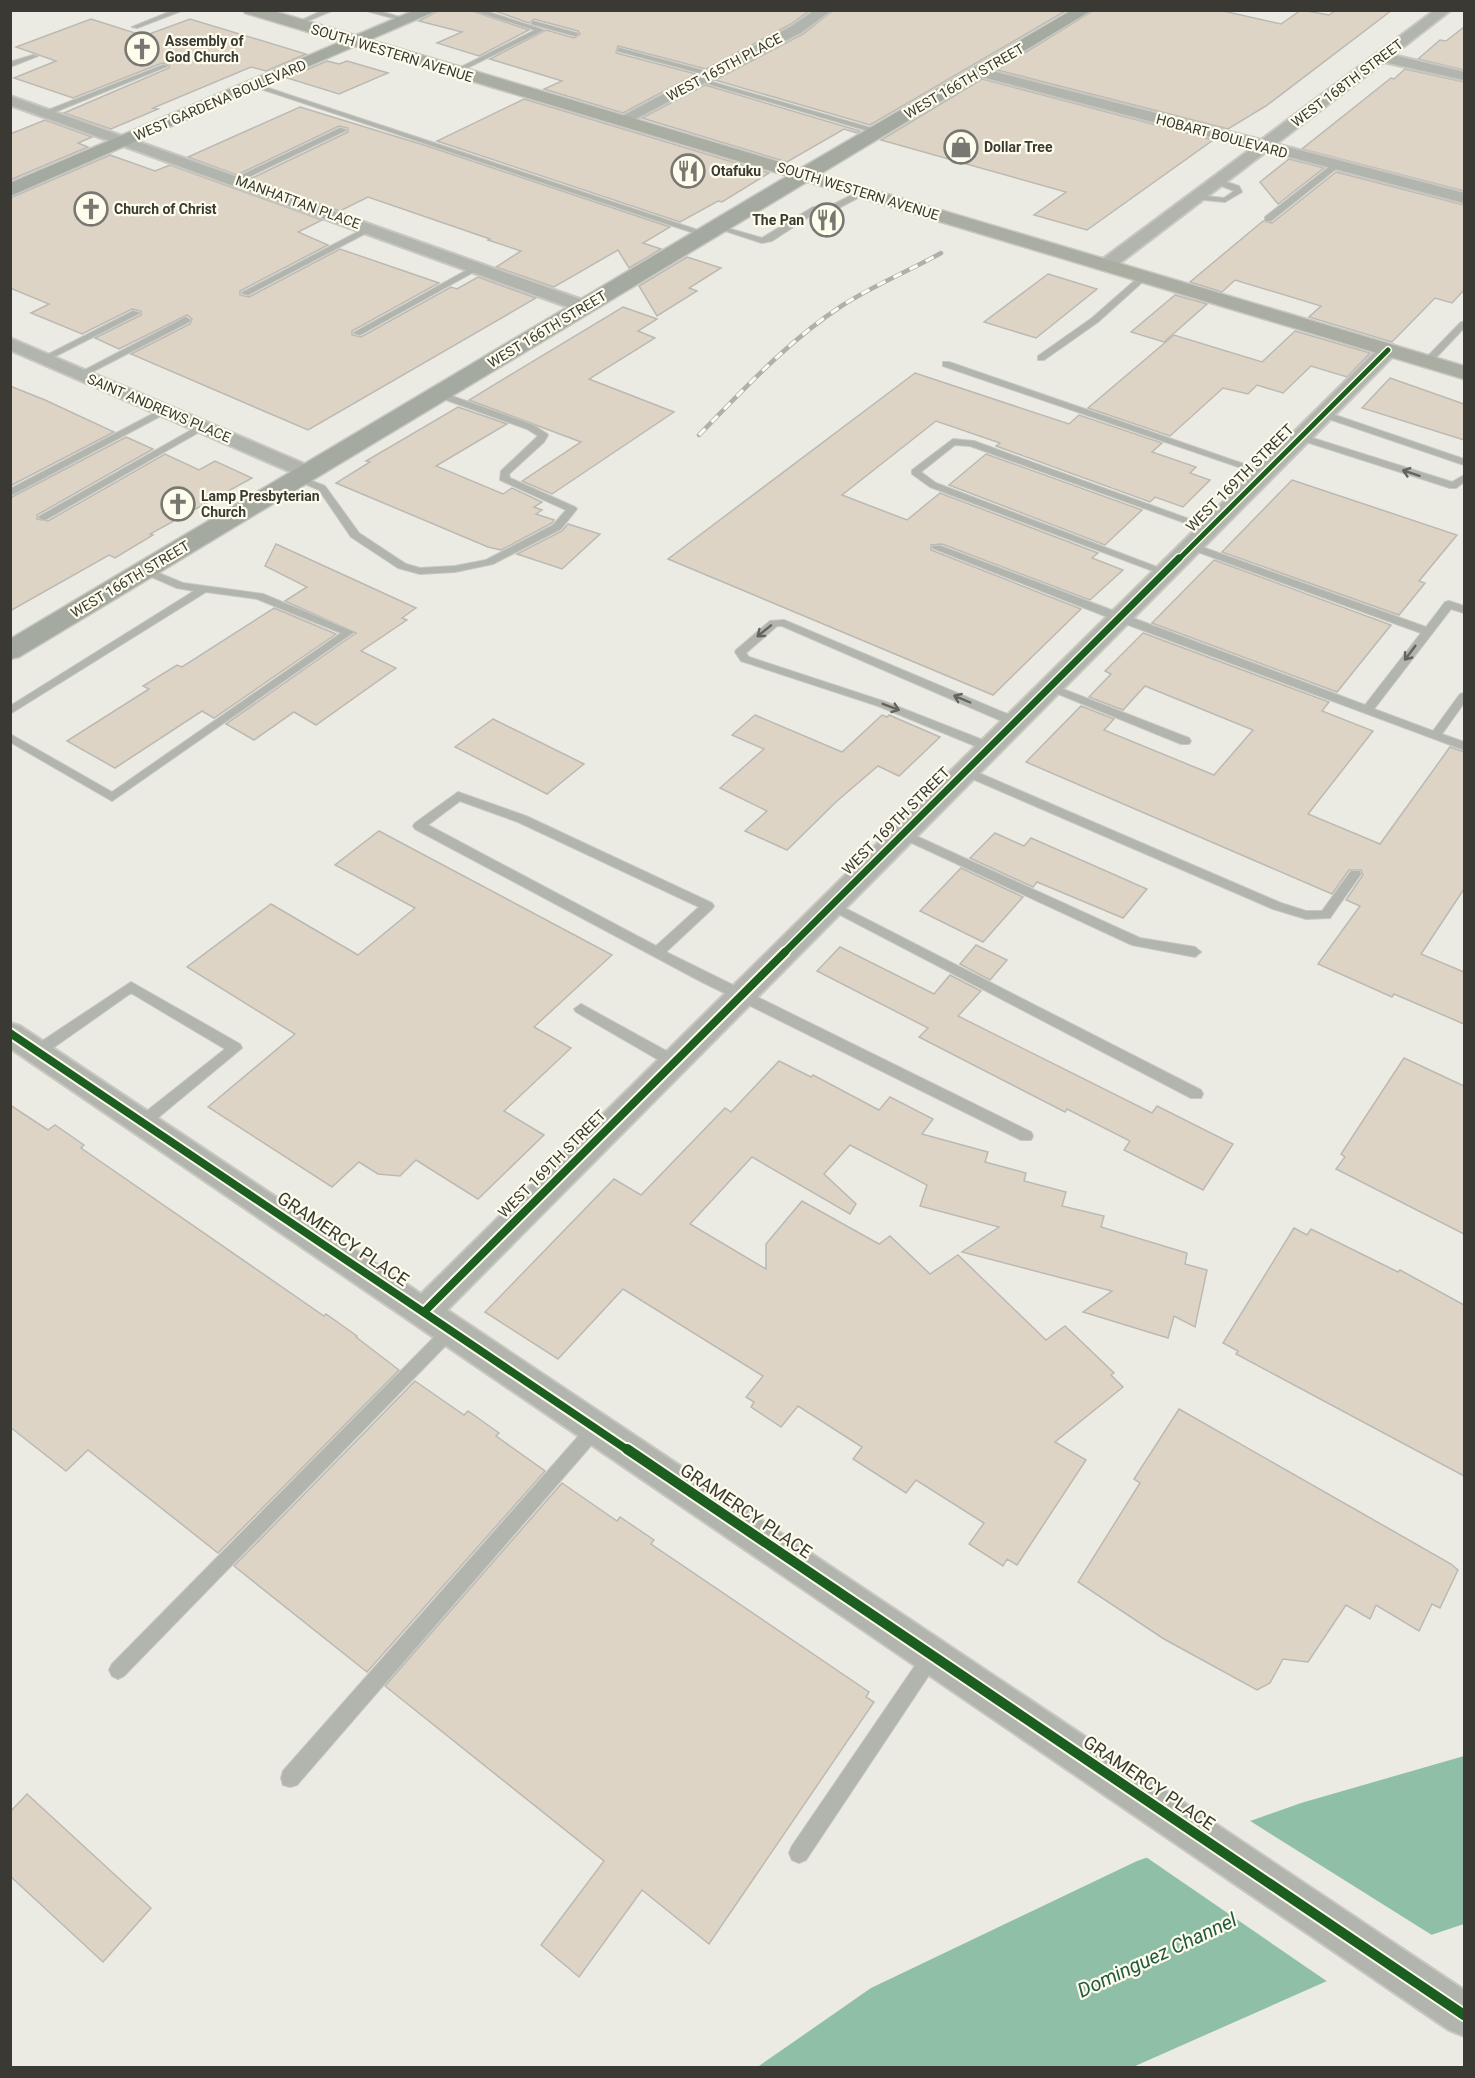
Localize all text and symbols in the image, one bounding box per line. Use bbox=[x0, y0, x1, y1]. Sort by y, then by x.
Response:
street label: SOUTH WESTERN AVENUE bbox=[309, 21, 475, 85]
street label: WEST 165TH PLACE bbox=[664, 30, 784, 104]
church icon: Assembly of God Church bbox=[124, 31, 160, 67]
place label: Assembly of God Church bbox=[165, 33, 244, 65]
street label: WEST 168TH STREET bbox=[1288, 35, 1406, 130]
street label: WEST 166TH STREET bbox=[901, 40, 1027, 122]
street label: WEST GARDENA BOULEVARD bbox=[131, 56, 309, 144]
street label: HOBART BOULEVARD bbox=[1155, 111, 1289, 161]
shop icon: Dollar Tree bbox=[943, 129, 979, 165]
place label: Dollar Tree bbox=[984, 139, 1053, 155]
restaurant icon: Otafuku bbox=[670, 153, 706, 189]
street label: SOUTH WESTERN AVENUE bbox=[775, 159, 941, 223]
place label: Otafuku bbox=[711, 163, 761, 179]
street label: MANHATTAN PLACE bbox=[234, 172, 362, 232]
church icon: Church of Christ bbox=[73, 191, 109, 227]
place label: Church of Christ bbox=[114, 201, 217, 217]
restaurant icon: The Pan bbox=[809, 202, 845, 238]
place label: The Pan bbox=[752, 212, 804, 228]
street label: WEST 166TH STREET bbox=[485, 287, 610, 371]
street label: SAINT ANDREWS PLACE bbox=[85, 370, 233, 446]
street label: WEST 169TH STREET bbox=[1182, 420, 1298, 536]
one-way arrow bbox=[1402, 466, 1421, 477]
church icon: Lamp Presbyterian Church bbox=[160, 486, 196, 522]
place label: Lamp Presbyterian Church bbox=[201, 488, 320, 520]
street label: WEST 166TH STREET bbox=[68, 537, 193, 621]
one-way arrow bbox=[756, 625, 772, 638]
one-way arrow bbox=[1403, 645, 1416, 661]
one-way arrow bbox=[953, 693, 971, 704]
one-way arrow bbox=[882, 702, 900, 713]
street label: WEST 169TH STREET bbox=[838, 763, 954, 879]
street label: WEST 169TH STREET bbox=[494, 1106, 610, 1222]
street label: GRAMERCY PLACE bbox=[274, 1187, 413, 1290]
street label: GRAMERCY PLACE bbox=[677, 1459, 816, 1562]
street label: GRAMERCY PLACE bbox=[1080, 1731, 1219, 1834]
water label: Dominguez Channel bbox=[1074, 1907, 1241, 2002]

